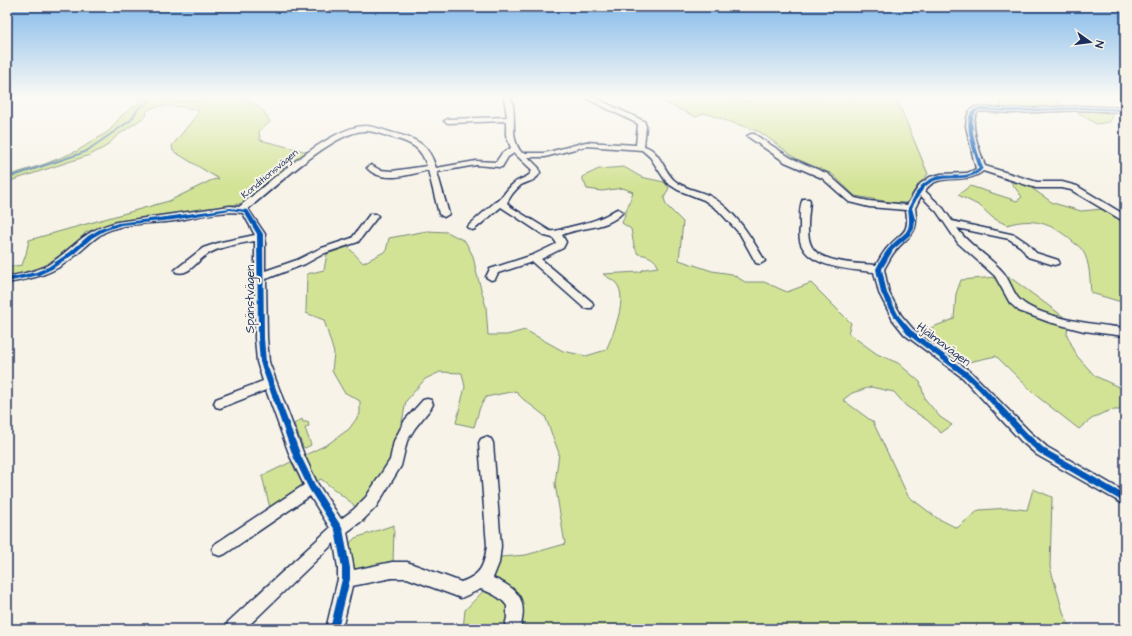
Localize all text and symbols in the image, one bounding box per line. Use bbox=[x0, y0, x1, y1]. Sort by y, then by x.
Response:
north arrow bbox=[1070, 22, 1110, 62]
text: N bbox=[1091, 39, 1107, 50]
street label: Konditionsvägen bbox=[238, 146, 302, 203]
street label: Spänstvägen bbox=[242, 265, 260, 333]
street label: Hjälmavägen bbox=[912, 318, 974, 371]

